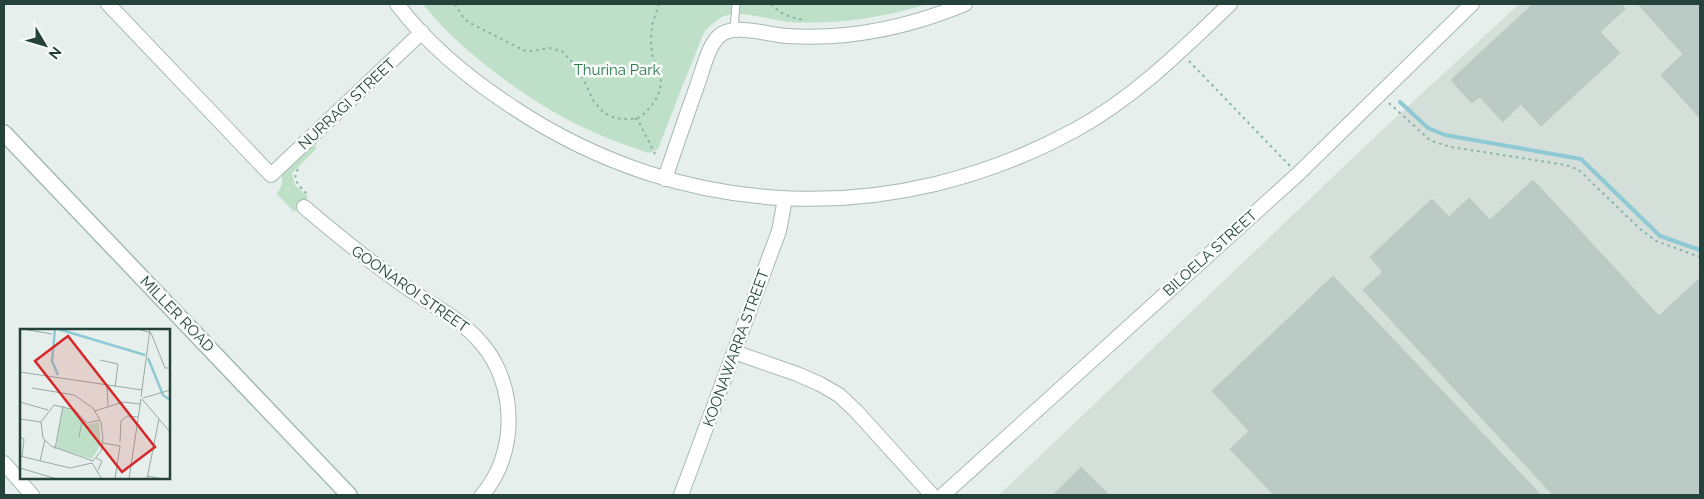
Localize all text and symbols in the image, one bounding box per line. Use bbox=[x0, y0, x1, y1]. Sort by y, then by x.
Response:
north arrow bbox=[20, 20, 70, 70]
text: N bbox=[46, 44, 65, 62]
street label: NURRAGI STREET bbox=[295, 54, 399, 154]
park label: Thurina Park bbox=[574, 61, 660, 79]
street label: BILOELA STREET bbox=[1159, 206, 1261, 300]
street label: GOONAROI STREET bbox=[348, 242, 472, 336]
street label: KOONAWARRA STREET bbox=[699, 267, 773, 429]
street label: MILLER ROAD bbox=[136, 272, 218, 356]
inset map bbox=[20, 329, 170, 479]

